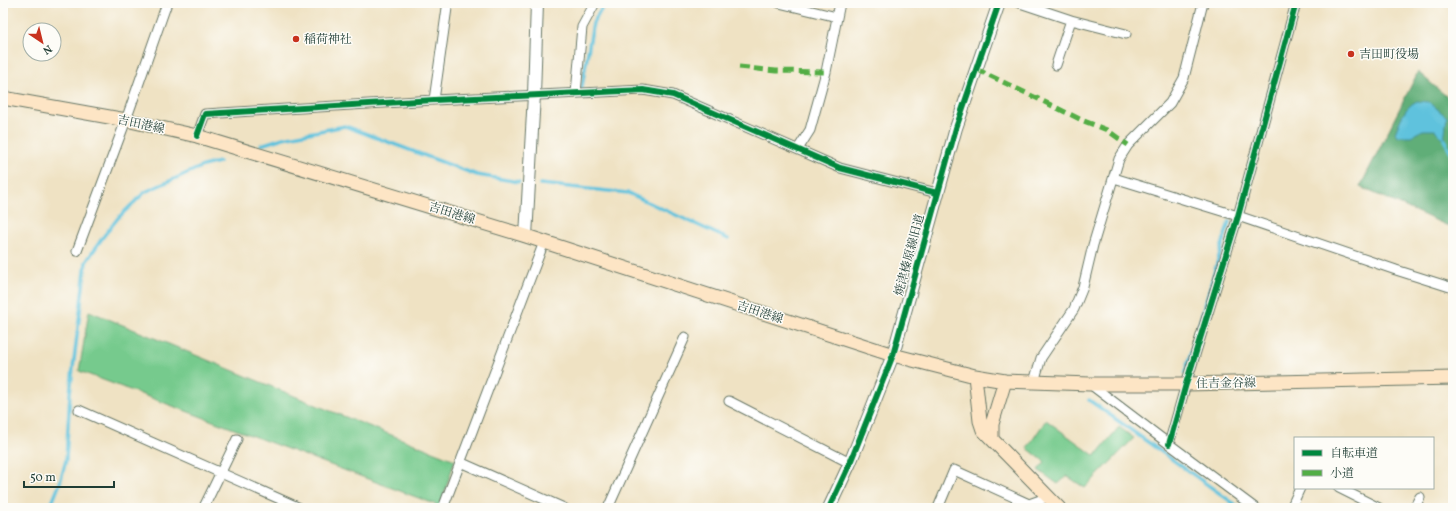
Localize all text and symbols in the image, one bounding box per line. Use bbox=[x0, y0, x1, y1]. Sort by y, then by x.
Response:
north arrow bbox=[22, 22, 62, 62]
place label: 稲荷神社 bbox=[304, 32, 352, 48]
marker: 稲荷神社 bbox=[291, 34, 301, 44]
text: N bbox=[39, 41, 54, 57]
place label: 吉田町役場 bbox=[1359, 47, 1419, 63]
marker: 吉田町役場 bbox=[1346, 49, 1356, 59]
street label: 吉田港線 bbox=[116, 112, 166, 138]
street label: 吉田港線 bbox=[426, 199, 477, 229]
street label: 焼津榛原線旧道 bbox=[891, 213, 929, 298]
street label: 吉田港線 bbox=[734, 298, 785, 328]
street label: 住吉金谷線 bbox=[1196, 375, 1256, 393]
legend bbox=[1294, 437, 1434, 489]
text: 自転車道 bbox=[1330, 446, 1378, 462]
scale bar bbox=[24, 463, 114, 489]
text: 小道 bbox=[1330, 466, 1354, 482]
text: 50 m bbox=[30, 470, 56, 486]

